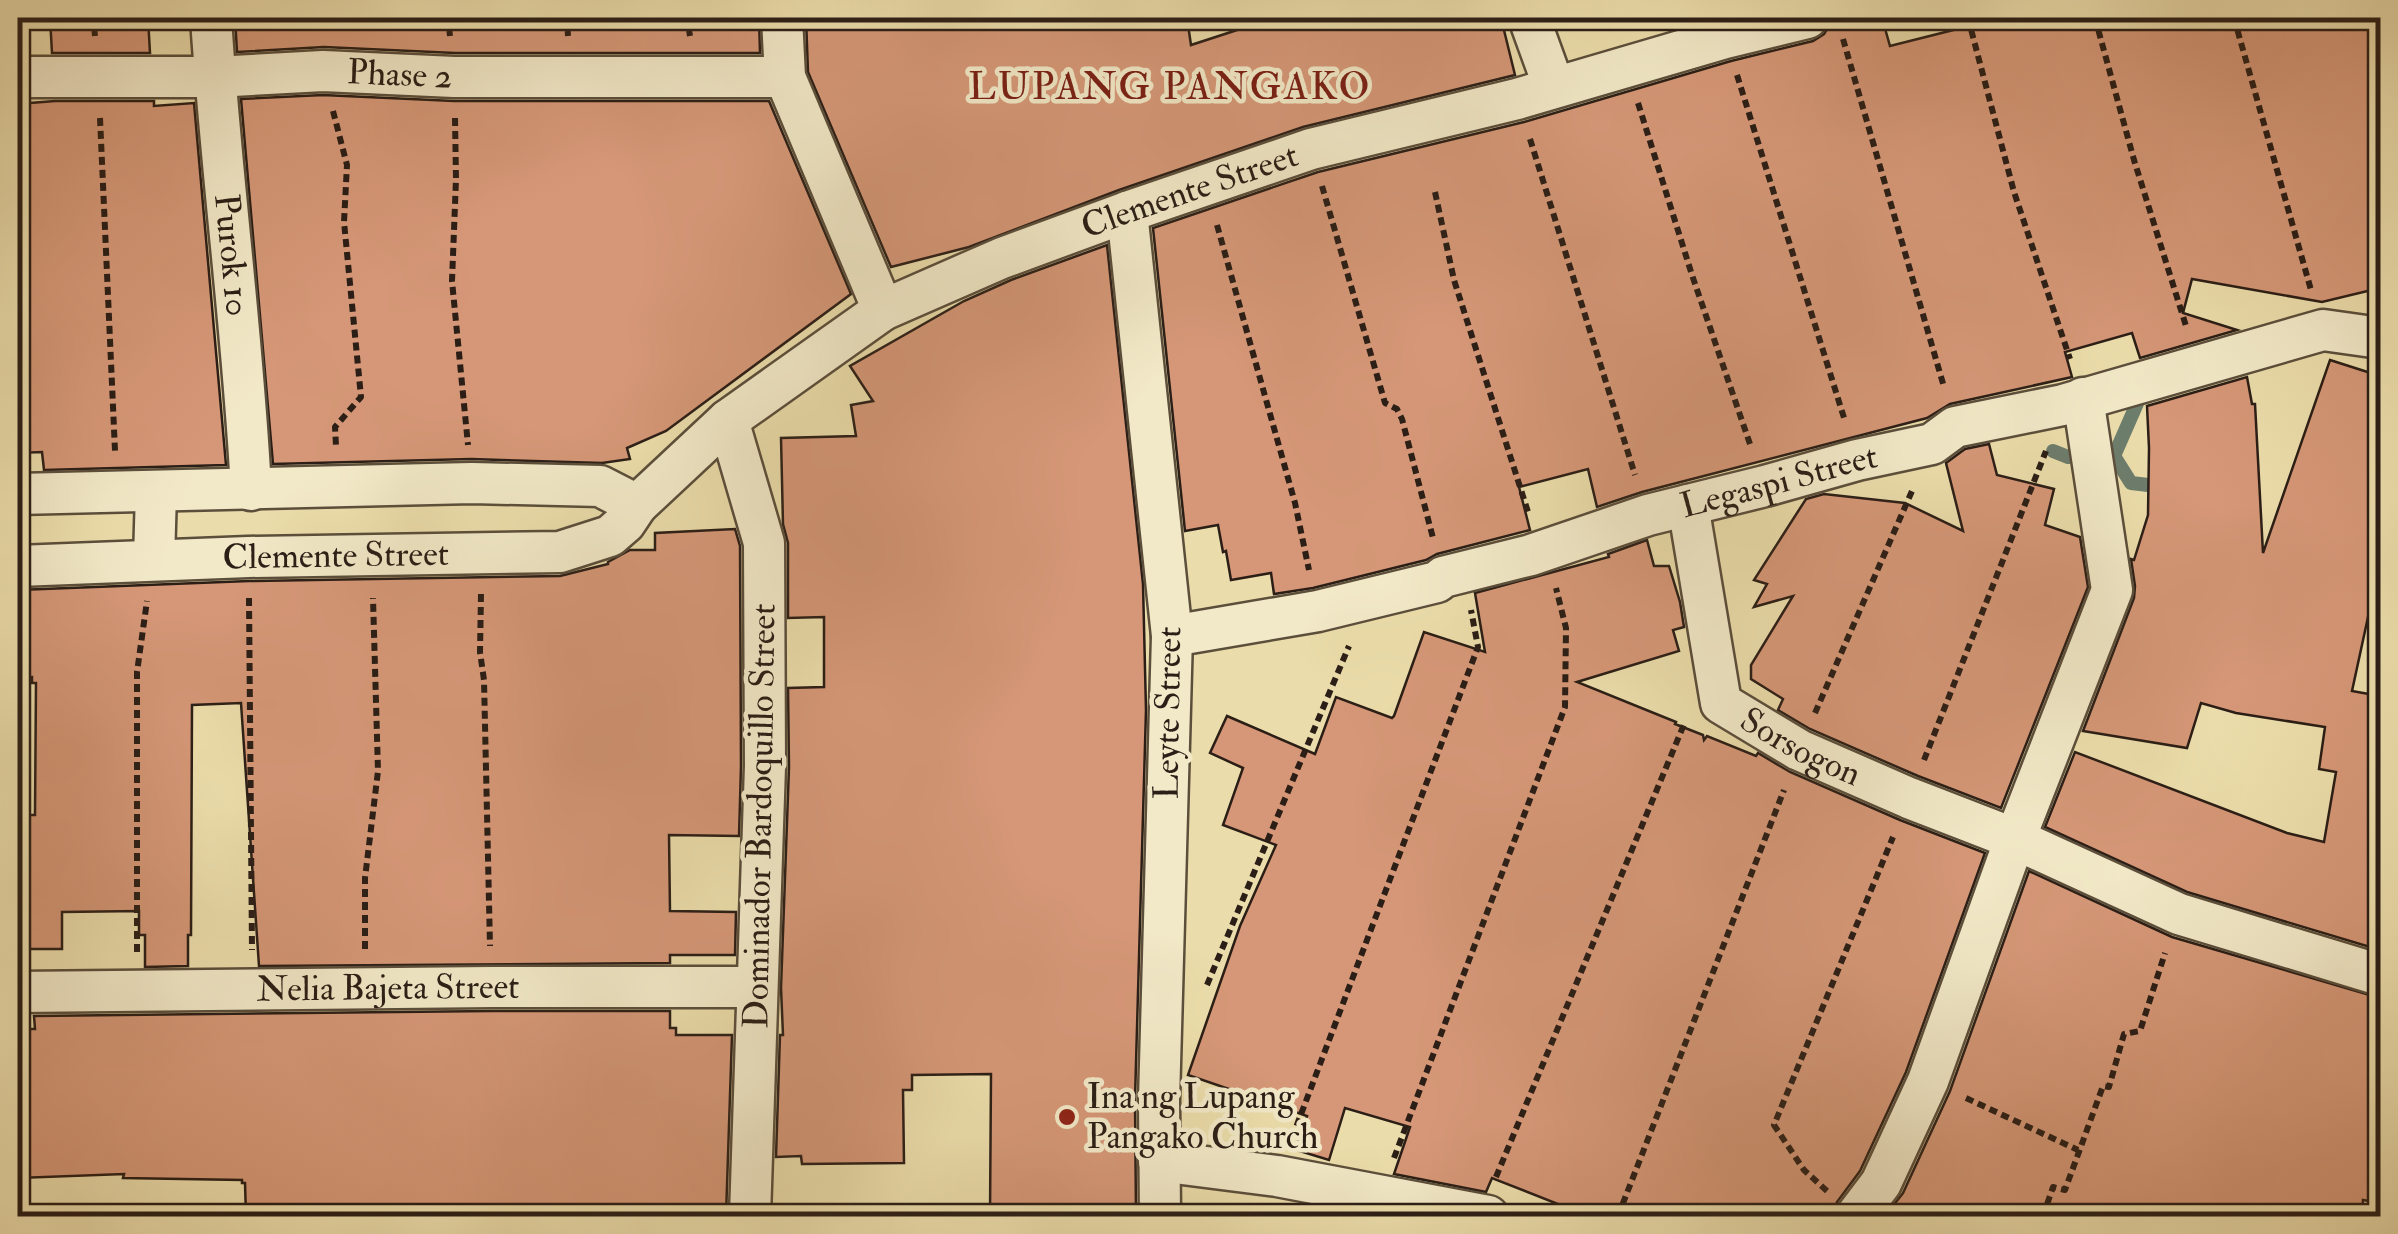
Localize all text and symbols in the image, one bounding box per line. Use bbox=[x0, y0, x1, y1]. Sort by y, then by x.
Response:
street label: Phase 2 bbox=[346, 50, 453, 99]
district label: LUPANG PANGAKO bbox=[968, 63, 1372, 111]
street label: Clemente Street bbox=[1075, 133, 1304, 249]
street label: Purok 10 bbox=[204, 192, 260, 318]
street label: Legaspi Street bbox=[1676, 434, 1881, 528]
street label: Clemente Street bbox=[222, 532, 449, 580]
street label: Dominador Bardoquillo Street bbox=[734, 603, 786, 1029]
street label: Leyte Street bbox=[1144, 626, 1192, 800]
street label: Sorsogon bbox=[1732, 698, 1868, 796]
street label: Nelia Bajeta Street bbox=[256, 965, 519, 1011]
place label: Ina ng Lupang Pangako Church bbox=[1087, 1075, 1318, 1159]
marker: Ina ng Lupang Pangako Church bbox=[1056, 1106, 1078, 1128]

